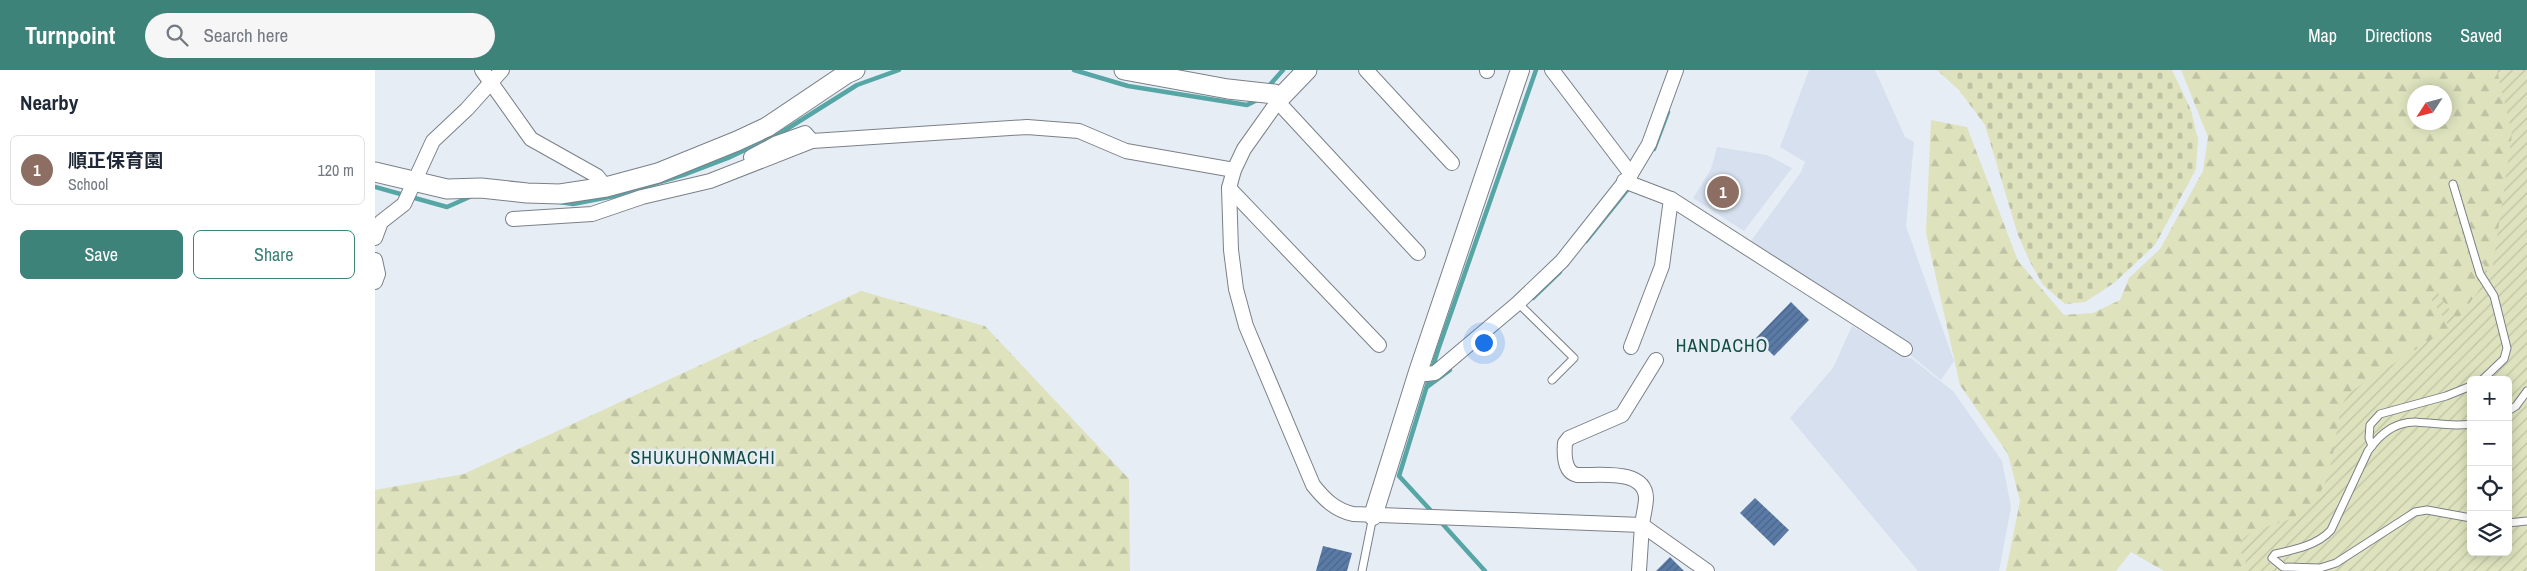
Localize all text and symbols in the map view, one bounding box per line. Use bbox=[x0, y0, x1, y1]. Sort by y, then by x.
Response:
search box bbox=[145, 13, 495, 58]
text: Turnpoint bbox=[25, 19, 115, 51]
icon: search bbox=[163, 21, 191, 49]
text: Search here bbox=[203, 22, 288, 48]
text: Map bbox=[2308, 23, 2337, 48]
text: Directions bbox=[2365, 23, 2432, 48]
text: Saved bbox=[2460, 23, 2502, 48]
north arrow bbox=[2407, 85, 2452, 130]
text: Nearby bbox=[20, 88, 78, 117]
text: 順正保育園 bbox=[68, 147, 163, 173]
text: 1 bbox=[33, 159, 41, 181]
text: 120 m bbox=[318, 159, 354, 181]
text: School bbox=[68, 173, 108, 195]
pin: 1 bbox=[1707, 173, 1739, 211]
button: Save bbox=[20, 230, 183, 279]
button: Share bbox=[193, 230, 355, 279]
your location bbox=[1471, 330, 1497, 356]
district label: HANDACHO bbox=[1676, 333, 1768, 358]
map controls bbox=[2467, 376, 2512, 556]
button: + bbox=[2467, 376, 2512, 421]
button: − bbox=[2467, 421, 2512, 466]
district label: SHUKUHONMACHI bbox=[630, 445, 776, 470]
button: locate bbox=[2467, 466, 2512, 511]
button: layers bbox=[2467, 511, 2512, 556]

